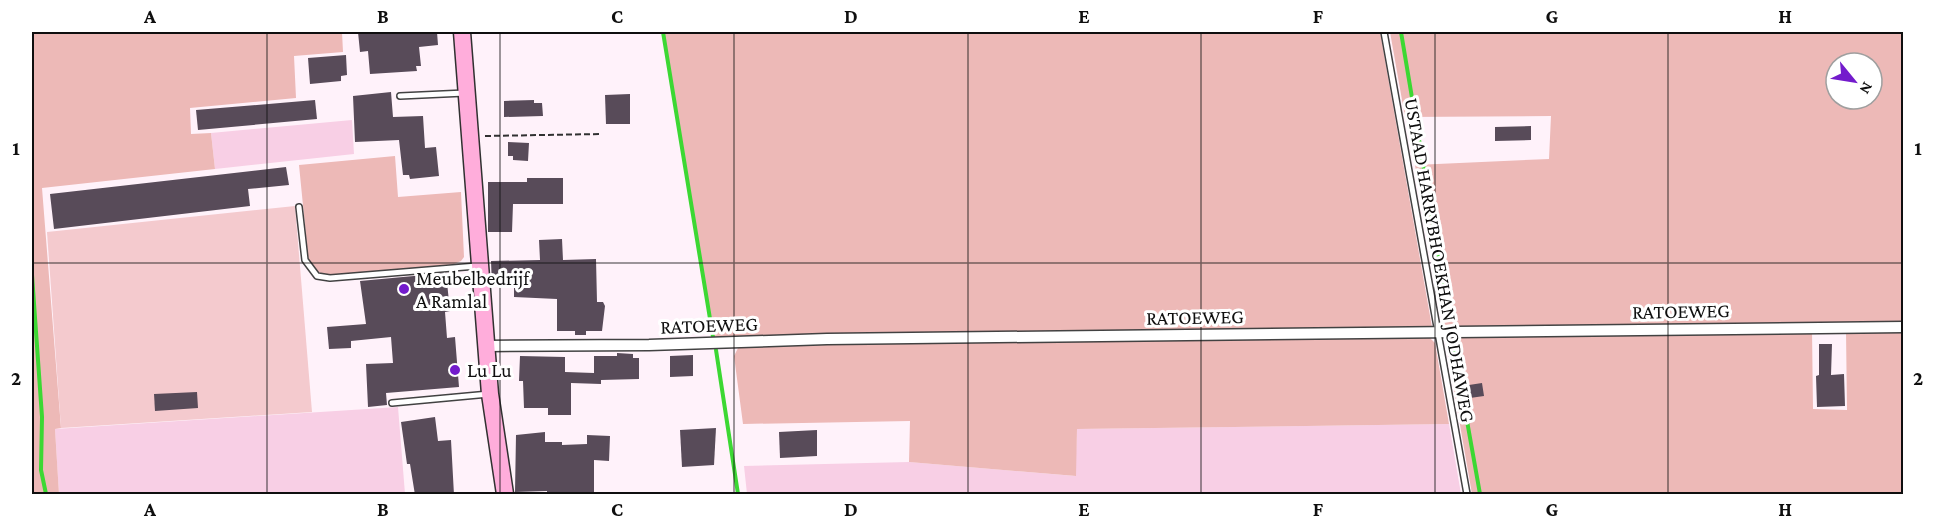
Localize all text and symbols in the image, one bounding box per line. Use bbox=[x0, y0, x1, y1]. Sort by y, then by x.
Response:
text: A bbox=[143, 5, 157, 27]
text: B bbox=[377, 5, 389, 27]
text: C bbox=[611, 5, 623, 27]
text: D bbox=[844, 5, 858, 27]
text: E bbox=[1078, 5, 1090, 27]
text: F bbox=[1313, 5, 1324, 27]
text: G bbox=[1546, 5, 1559, 27]
text: H bbox=[1778, 5, 1792, 27]
north arrow bbox=[1824, 51, 1884, 111]
text: N bbox=[1856, 79, 1877, 97]
street label: USTAAD HARRYBHOEKHAN JODHAWEG bbox=[1400, 96, 1479, 424]
text: 1 bbox=[12, 137, 20, 159]
text: 1 bbox=[1914, 137, 1922, 159]
place label: Meubelbedrijf A Ramlal bbox=[416, 267, 530, 312]
marker: Meubelbedrijf A Ramlal bbox=[397, 282, 411, 296]
street label: RATOEWEG bbox=[1632, 299, 1730, 323]
street label: RATOEWEG bbox=[1146, 305, 1244, 329]
street label: RATOEWEG bbox=[660, 312, 758, 338]
place label: Lu Lu bbox=[467, 359, 512, 381]
marker: Lu Lu bbox=[448, 363, 462, 377]
text: 2 bbox=[11, 367, 21, 389]
text: 2 bbox=[1913, 367, 1923, 389]
text: A bbox=[143, 498, 157, 520]
text: B bbox=[377, 498, 389, 520]
text: C bbox=[611, 498, 623, 520]
text: D bbox=[844, 498, 858, 520]
text: E bbox=[1078, 498, 1090, 520]
text: F bbox=[1313, 498, 1324, 520]
text: G bbox=[1546, 498, 1559, 520]
text: H bbox=[1778, 498, 1792, 520]

